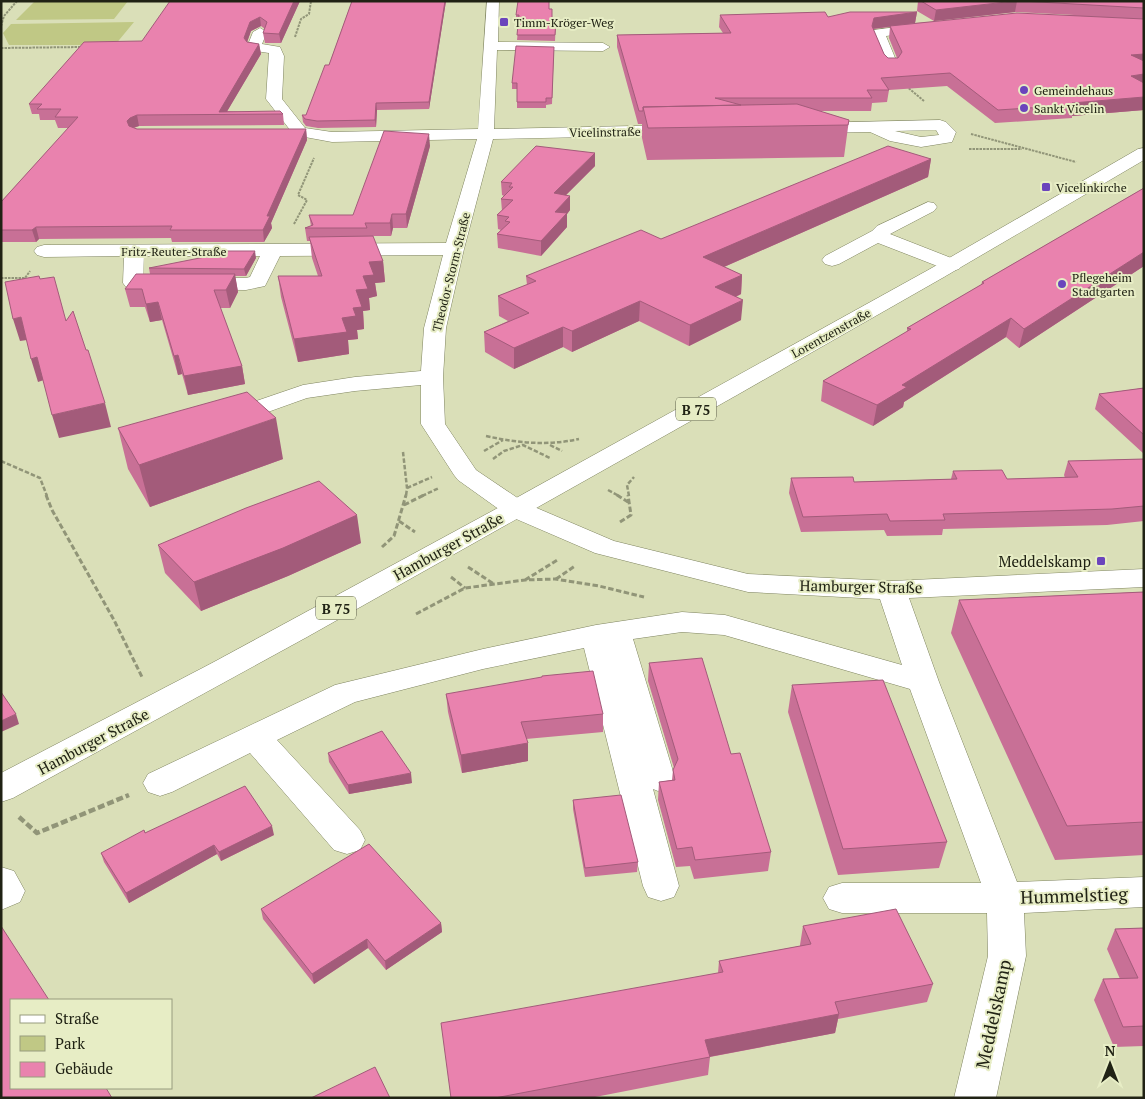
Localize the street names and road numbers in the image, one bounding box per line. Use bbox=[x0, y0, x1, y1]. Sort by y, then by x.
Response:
street label: Vicelinstraße bbox=[569, 124, 641, 140]
street label: Theodor-Storm-Straße bbox=[429, 211, 473, 333]
street label: Fritz-Reuter-Straße bbox=[121, 244, 227, 259]
street label: Lorentzenstraße bbox=[789, 305, 873, 361]
road number: B 75 bbox=[676, 398, 716, 420]
street label: Hamburger Straße bbox=[389, 507, 507, 585]
street label: Hamburger Straße bbox=[799, 575, 923, 597]
road number: B 75 bbox=[316, 596, 356, 620]
street label: Hamburger Straße bbox=[34, 703, 152, 779]
street label: Hummelstieg bbox=[1020, 881, 1129, 909]
street label: Meddelskamp bbox=[970, 957, 1016, 1071]

